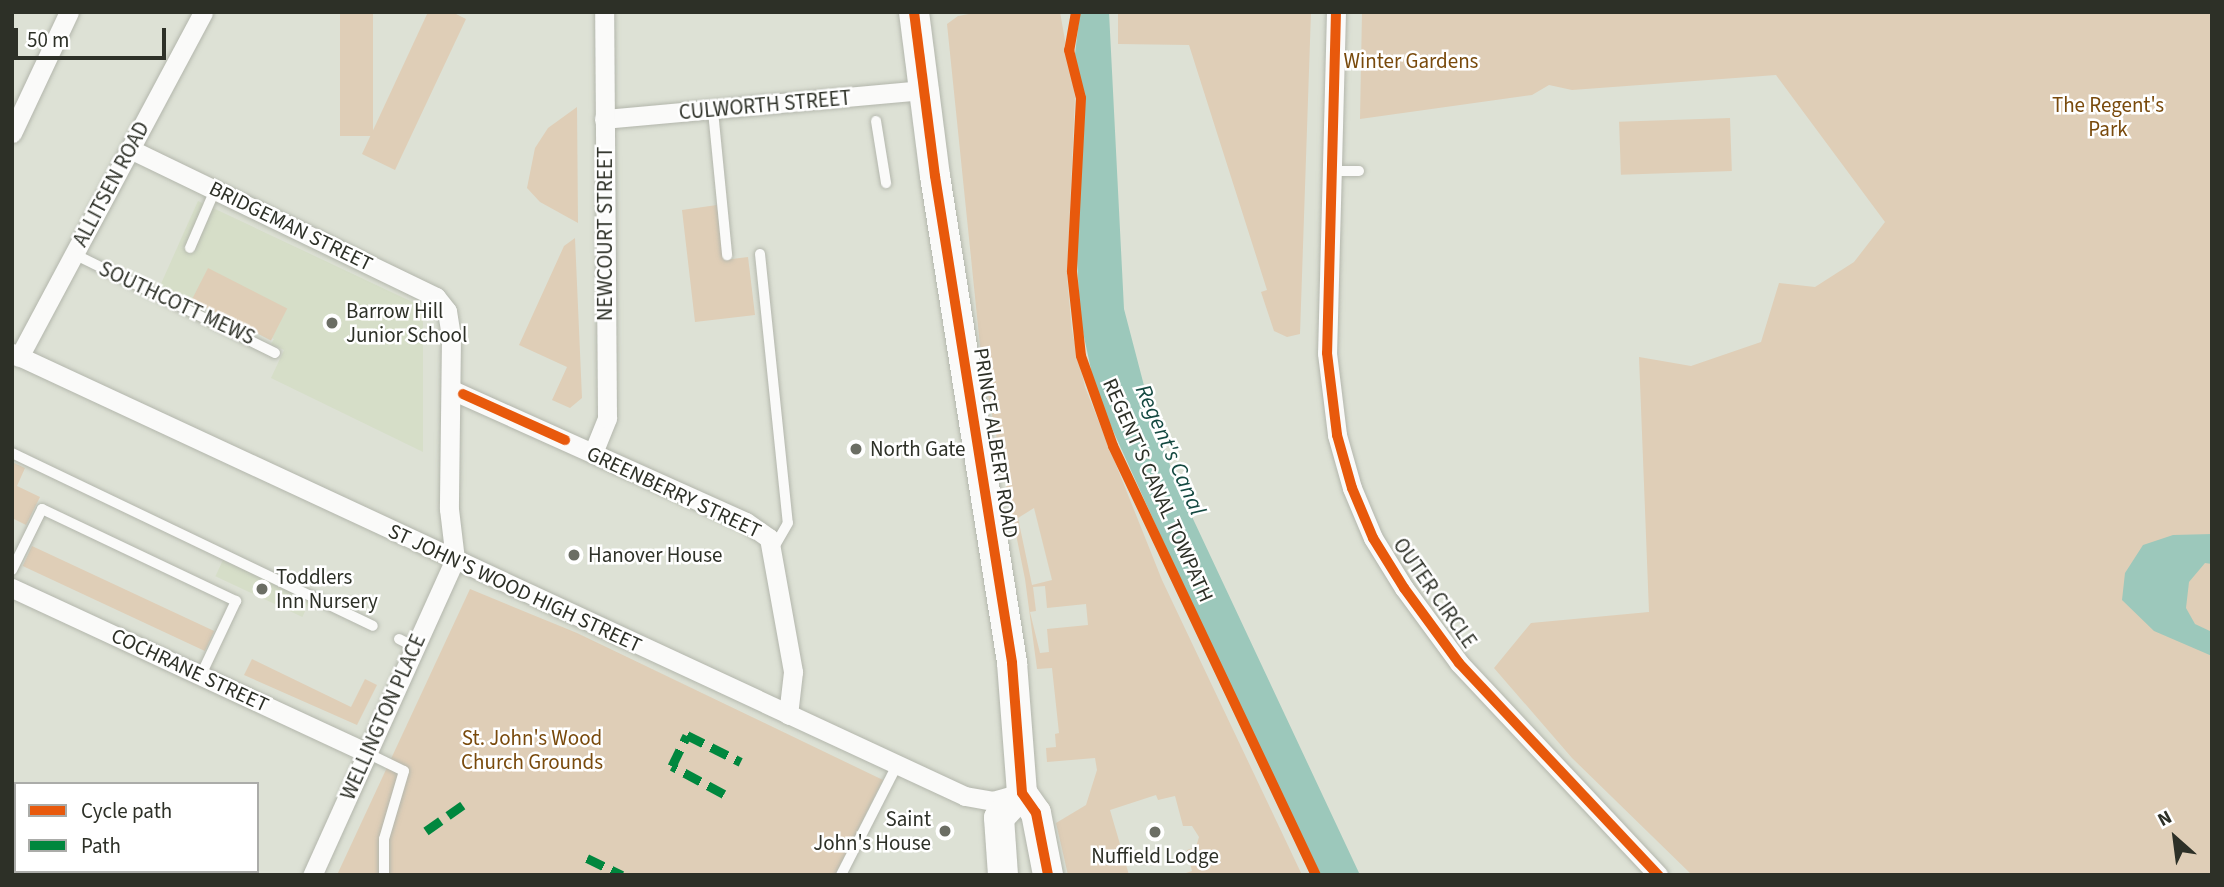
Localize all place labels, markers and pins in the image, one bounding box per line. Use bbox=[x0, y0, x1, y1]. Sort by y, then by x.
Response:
place label: Barrow Hill Junior School bbox=[346, 298, 467, 348]
marker: Barrow Hill Junior School bbox=[324, 315, 340, 331]
place label: North Gate bbox=[870, 436, 965, 462]
marker: North Gate bbox=[848, 441, 864, 457]
place label: Hanover House bbox=[588, 542, 722, 568]
marker: Hanover House bbox=[566, 547, 582, 563]
place label: Toddlers Inn Nursery bbox=[276, 564, 378, 614]
marker: Toddlers Inn Nursery bbox=[254, 581, 270, 597]
place label: Saint John's House bbox=[813, 806, 931, 856]
marker: Saint John's House bbox=[937, 823, 953, 839]
marker: Nuffield Lodge bbox=[1147, 824, 1163, 840]
place label: Nuffield Lodge bbox=[1091, 843, 1219, 869]

